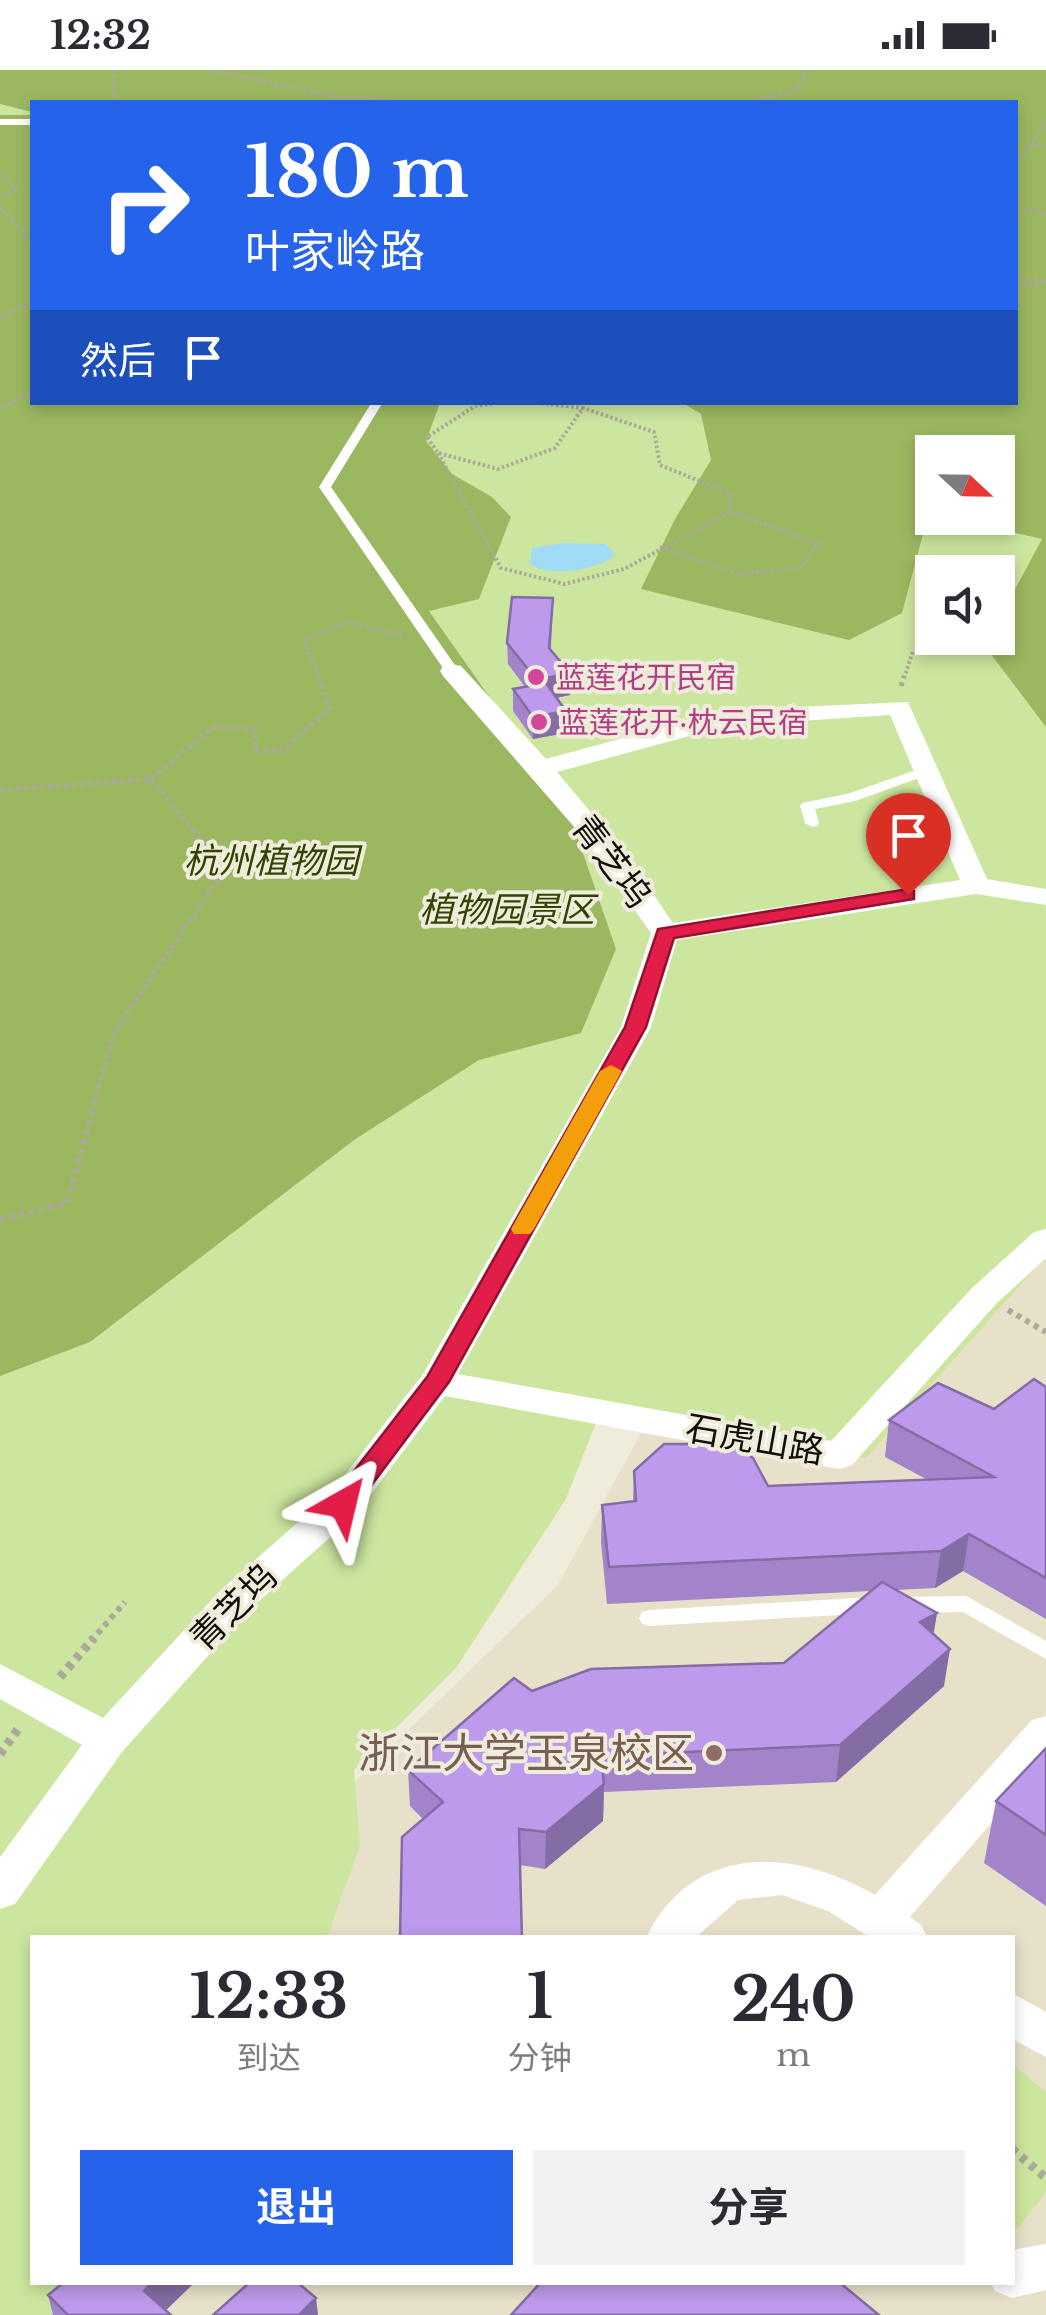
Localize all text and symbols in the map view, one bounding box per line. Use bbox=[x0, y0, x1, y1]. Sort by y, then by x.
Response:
text: 12:32 bbox=[50, 12, 151, 59]
text: 180 m bbox=[245, 129, 469, 216]
icon: right bbox=[80, 140, 210, 270]
text: 叶家岭路 bbox=[245, 223, 425, 279]
icon: arrive bbox=[176, 330, 231, 385]
text: 然后 bbox=[80, 337, 156, 384]
north arrow bbox=[915, 435, 1015, 535]
map controls bbox=[915, 435, 1015, 655]
button: sound bbox=[915, 555, 1015, 655]
place label: 蓝莲花开民宿 bbox=[556, 659, 736, 696]
marker: 蓝莲花开民宿 bbox=[525, 666, 547, 688]
place label: 蓝莲花开·枕云民宿 bbox=[559, 704, 808, 741]
marker: 蓝莲花开·枕云民宿 bbox=[528, 711, 550, 733]
pin bbox=[866, 793, 951, 896]
street label: 青芝坞 bbox=[563, 806, 661, 916]
icon: arrive bbox=[881, 808, 936, 863]
park label: 杭州植物园 bbox=[183, 839, 363, 882]
park label: 植物园景区 bbox=[419, 888, 599, 931]
street label: 石虎山路 bbox=[682, 1406, 828, 1472]
position arrow bbox=[291, 1452, 395, 1556]
street label: 青芝坞 bbox=[181, 1555, 285, 1659]
place label: 浙江大学玉泉校区 bbox=[358, 1727, 694, 1779]
marker: 浙江大学玉泉校区 bbox=[703, 1742, 725, 1764]
text: 12:33 bbox=[190, 1960, 348, 2034]
text: 1 bbox=[527, 1960, 553, 2034]
text: 240 bbox=[731, 1963, 855, 2037]
text: m bbox=[776, 2035, 811, 2075]
text: 到达 bbox=[237, 2038, 301, 2078]
text: 分钟 bbox=[508, 2038, 572, 2078]
button: 退出 bbox=[80, 2150, 513, 2265]
button: 分享 bbox=[533, 2150, 965, 2265]

